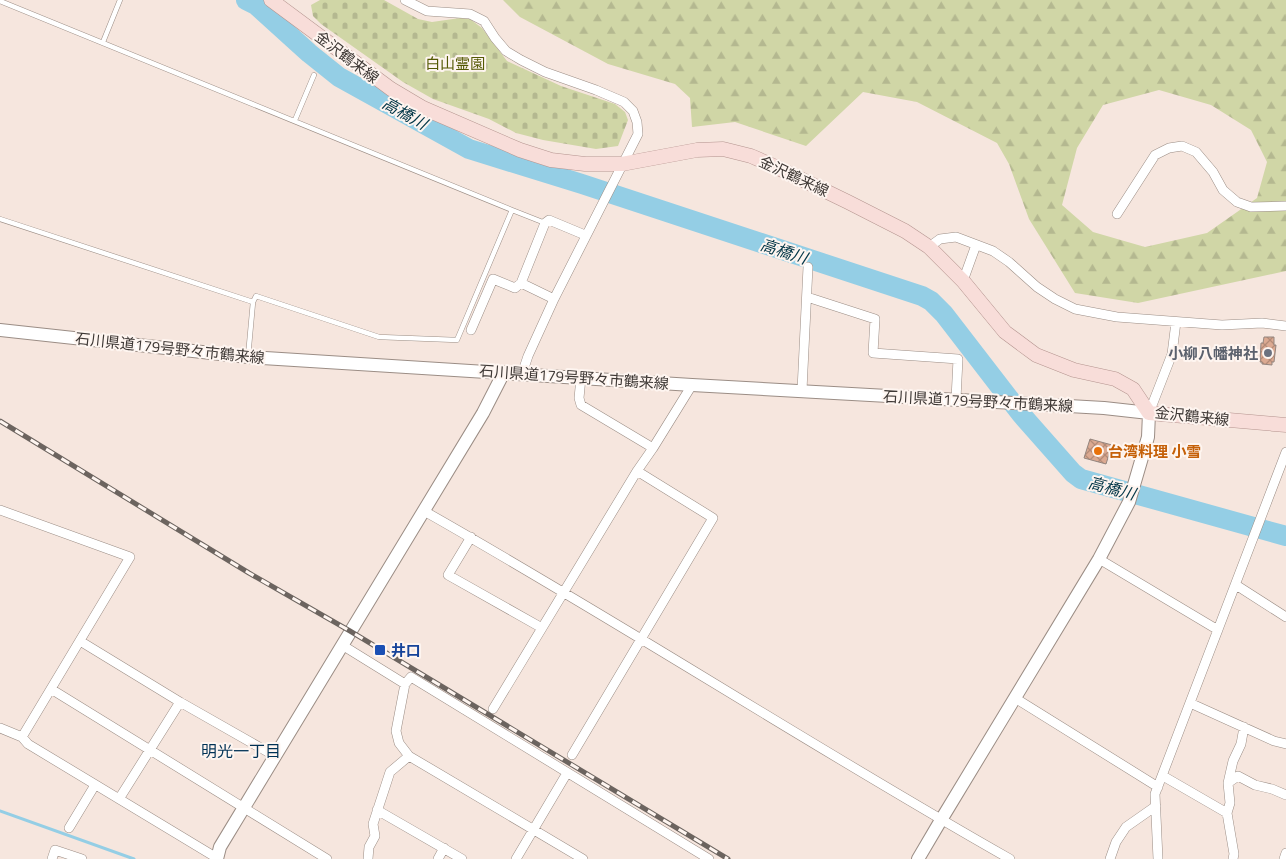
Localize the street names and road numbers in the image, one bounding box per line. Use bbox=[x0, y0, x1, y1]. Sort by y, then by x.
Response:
street label: 金沢鶴来線 bbox=[310, 25, 384, 89]
street label: 金沢鶴来線 bbox=[755, 150, 833, 202]
street label: 石川県道179号野々市鶴来線 bbox=[74, 327, 266, 369]
street label: 石川県道179号野々市鶴来線 bbox=[478, 359, 670, 395]
street label: 石川県道179号野々市鶴来線 bbox=[882, 385, 1074, 417]
street label: 金沢鶴来線 bbox=[1153, 401, 1231, 431]

